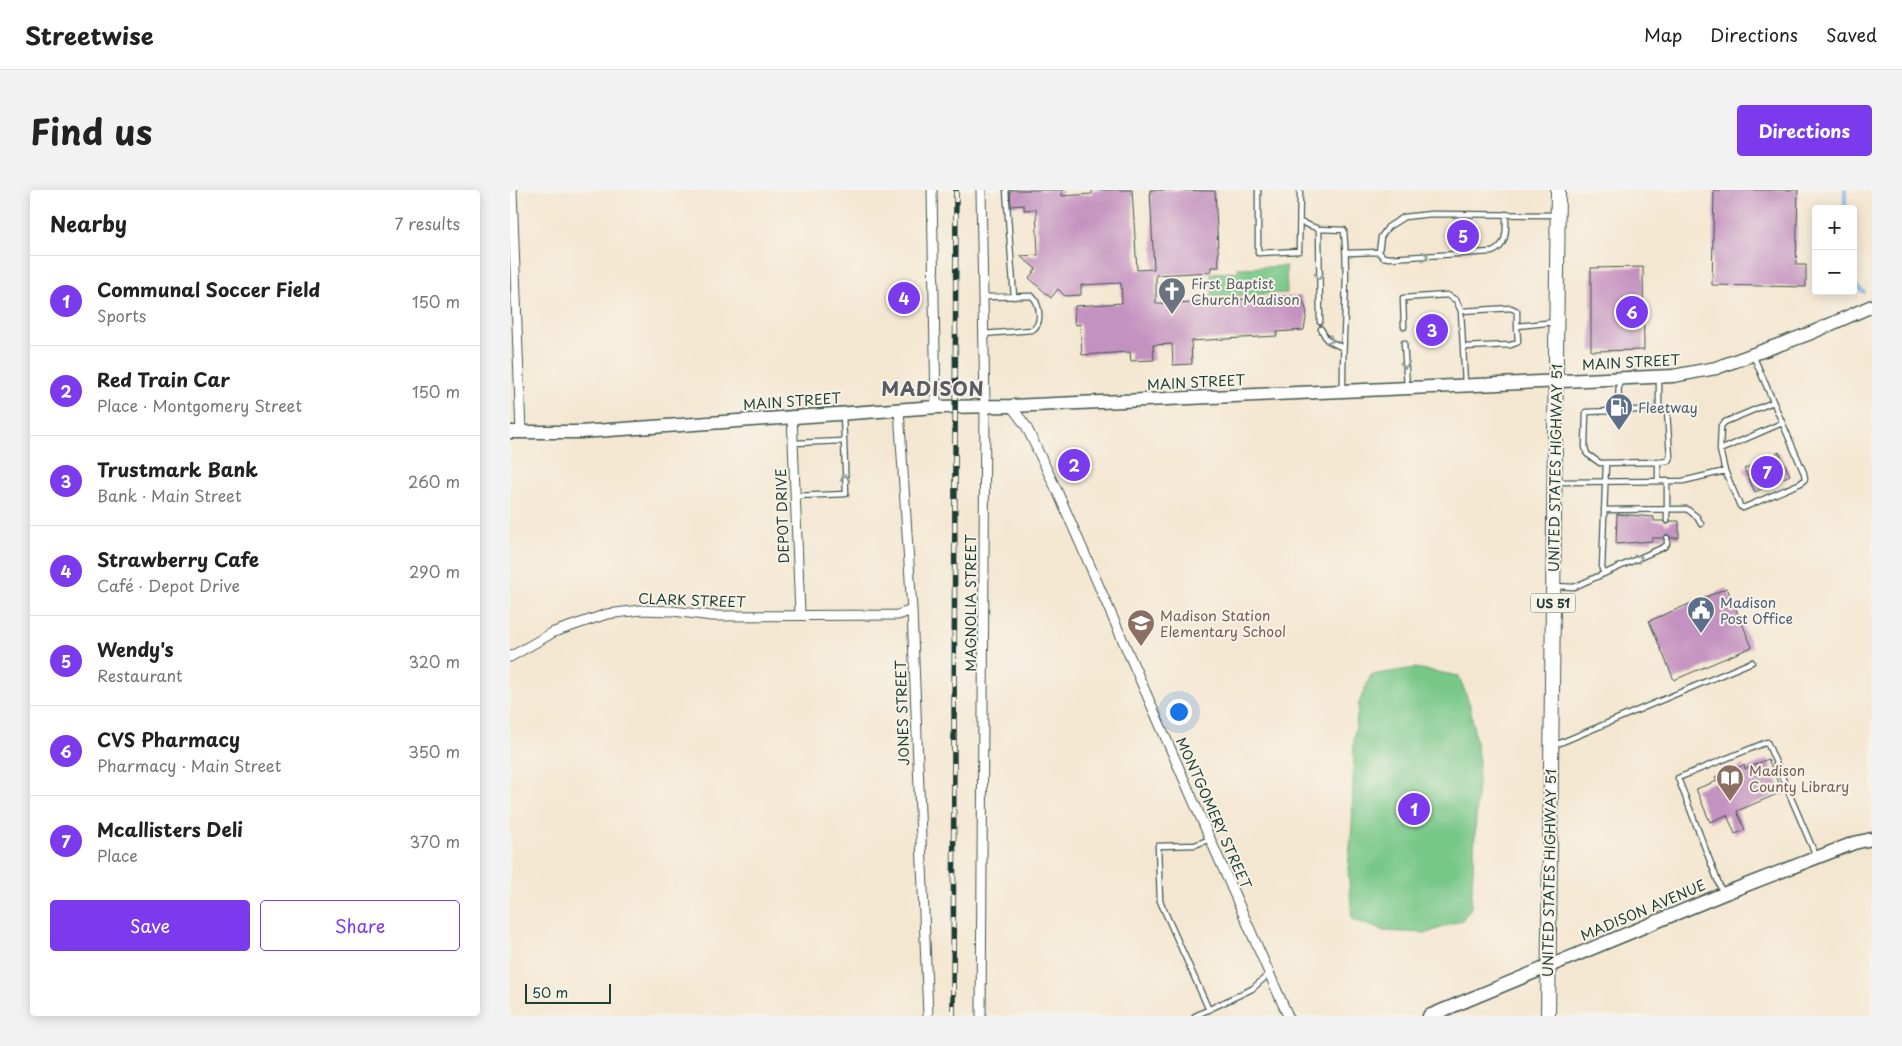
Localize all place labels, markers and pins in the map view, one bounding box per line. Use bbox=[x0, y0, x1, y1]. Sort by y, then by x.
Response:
pin: 5 bbox=[1447, 217, 1479, 255]
place label: First Baptist Church Madison bbox=[1191, 273, 1300, 310]
church icon: First Baptist Church Madison bbox=[1157, 276, 1187, 315]
pin: 4 bbox=[888, 279, 920, 317]
pin: 6 bbox=[1616, 293, 1648, 331]
pin: 3 bbox=[1416, 311, 1448, 349]
fuel station icon: Fleetway bbox=[1604, 392, 1634, 431]
place label: Fleetway bbox=[1638, 397, 1698, 418]
pin: 2 bbox=[1058, 446, 1090, 484]
pin: 7 bbox=[1751, 453, 1783, 491]
place label: Madison Post Office bbox=[1720, 592, 1793, 629]
public building icon: Madison Post Office bbox=[1686, 595, 1716, 634]
place label: Madison Station Elementary School bbox=[1160, 605, 1286, 642]
school or university icon: Madison Station Elementary School bbox=[1126, 608, 1156, 647]
place label: Madison County Library bbox=[1749, 760, 1849, 797]
library icon: Madison County Library bbox=[1715, 763, 1745, 802]
pin: 1 bbox=[1398, 790, 1430, 828]

